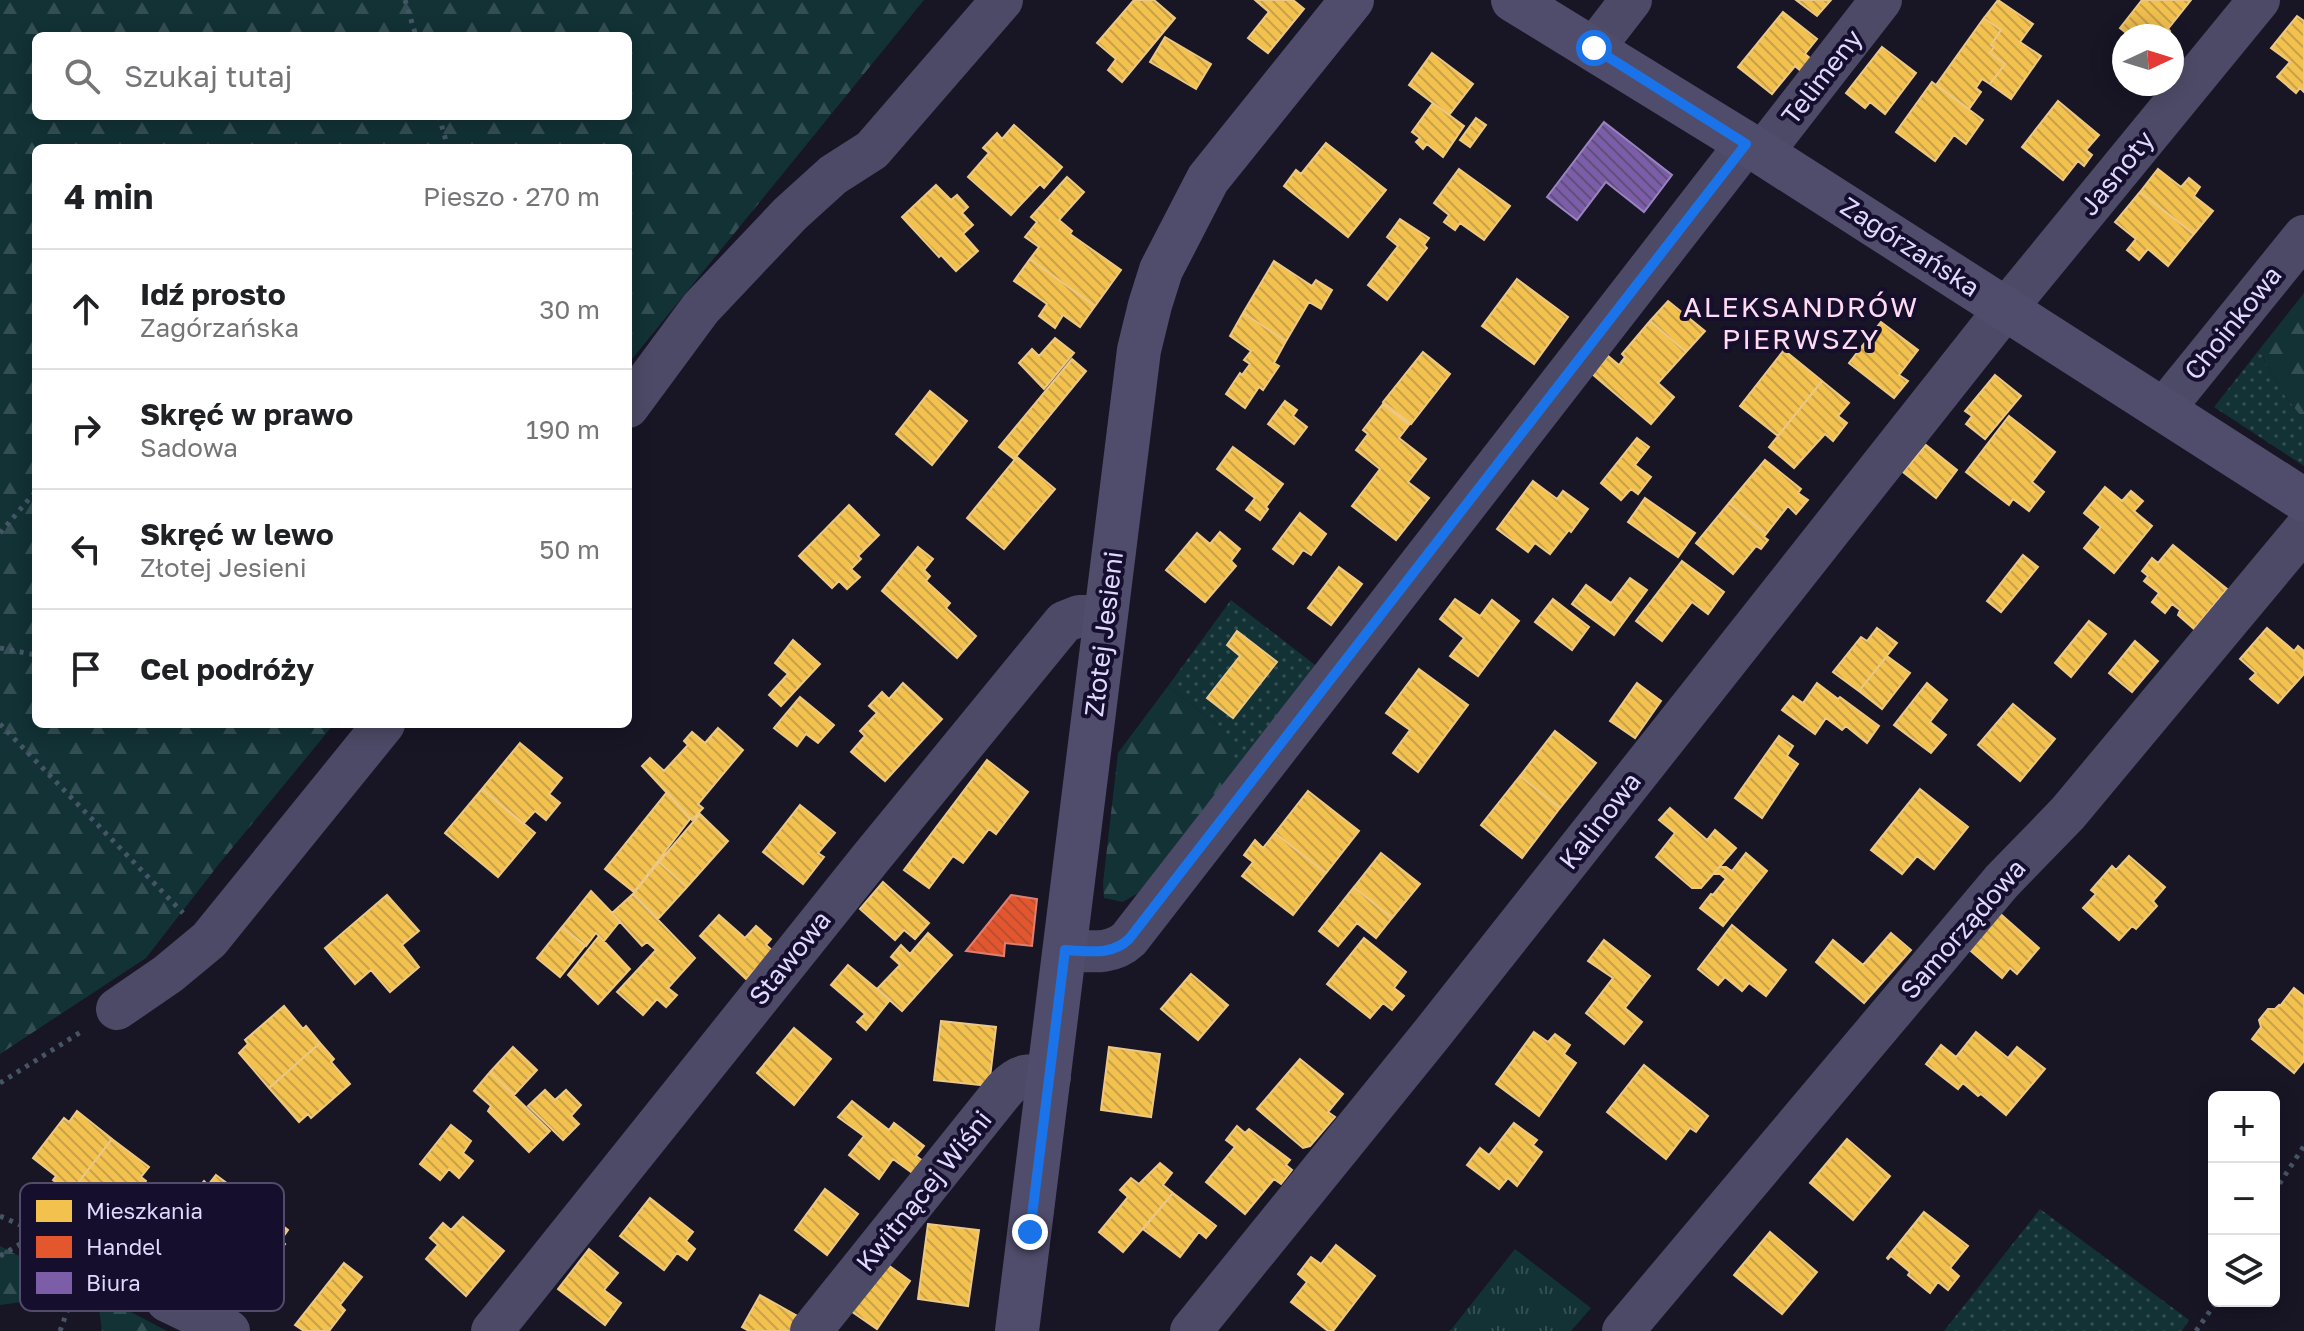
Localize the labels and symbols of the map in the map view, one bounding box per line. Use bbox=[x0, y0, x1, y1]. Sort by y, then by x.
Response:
street label: Telimeny bbox=[1775, 23, 1869, 130]
north arrow bbox=[2112, 24, 2184, 96]
route start bbox=[1576, 30, 1612, 66]
street label: Jasnoty bbox=[2073, 124, 2160, 221]
street label: Zagórzańska bbox=[1835, 190, 1985, 303]
street label: Choinkowa bbox=[2177, 260, 2288, 386]
district label: ALEKSANDRÓW PIERWSZY bbox=[1683, 290, 1919, 355]
street label: Złotej Jesieni bbox=[1078, 549, 1129, 719]
street label: Kalinowa bbox=[1552, 766, 1647, 875]
street label: Samorządowa bbox=[1894, 853, 2032, 1005]
street label: Stawowa bbox=[742, 904, 837, 1011]
street label: Kwitnącej Wiśni bbox=[849, 1104, 998, 1277]
legend bbox=[20, 1183, 284, 1311]
text: Mieszkania bbox=[86, 1197, 203, 1224]
route end bbox=[1012, 1214, 1048, 1250]
text: Handel bbox=[86, 1233, 162, 1260]
text: Biura bbox=[86, 1269, 141, 1296]

